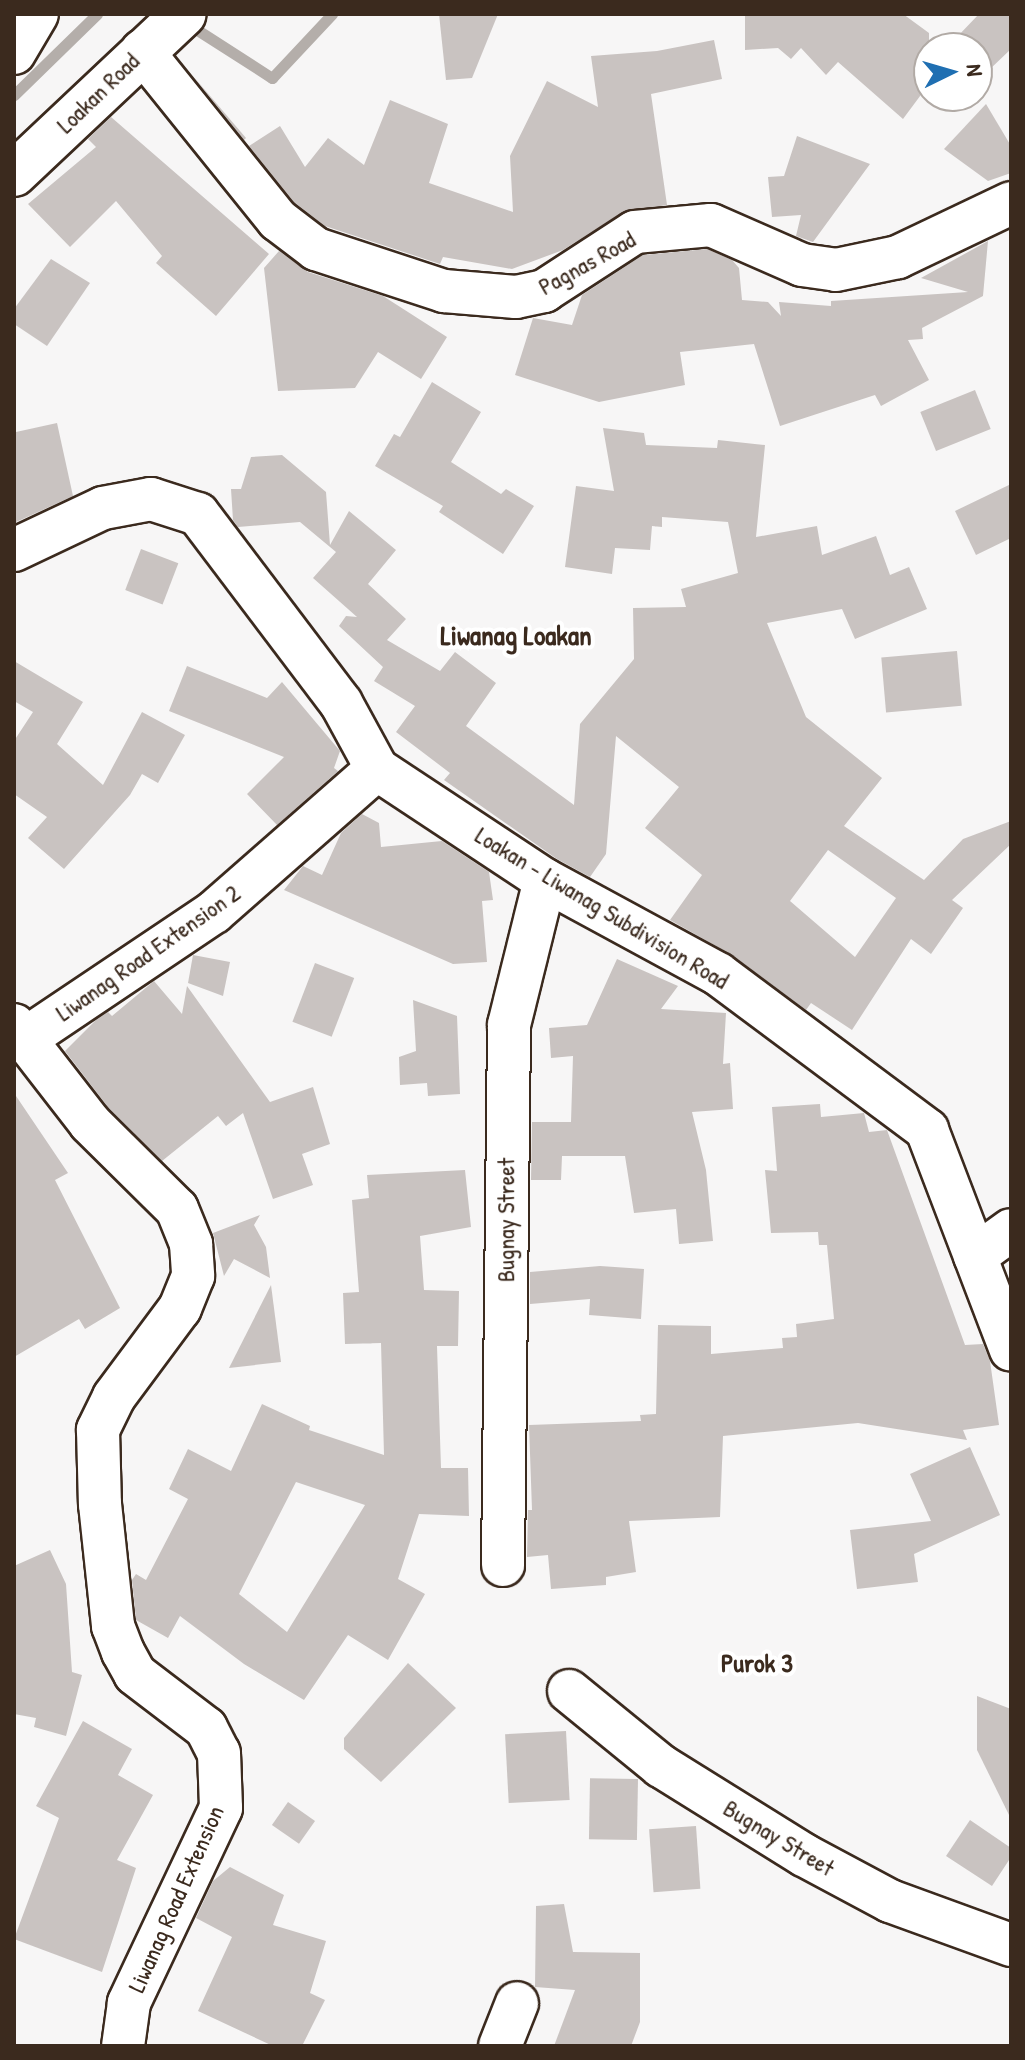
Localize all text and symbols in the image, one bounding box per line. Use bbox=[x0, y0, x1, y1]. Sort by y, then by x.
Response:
north arrow bbox=[913, 32, 993, 112]
street label: Loakan Road bbox=[51, 47, 145, 139]
text: N bbox=[959, 63, 990, 77]
street label: Pagnas Road bbox=[534, 225, 640, 301]
district label: Liwanag Loakan bbox=[440, 618, 592, 652]
street label: Loakan - Liwanag Subdivision Road bbox=[470, 821, 734, 995]
street label: Liwanag Road Extension 2 bbox=[50, 879, 246, 1027]
street label: Bugnay Street bbox=[492, 1158, 520, 1282]
district label: Purok 3 bbox=[721, 1647, 793, 1679]
street label: Bugnay Street bbox=[718, 1794, 840, 1882]
street label: Liwanag Road Extension bbox=[122, 1801, 230, 1997]

